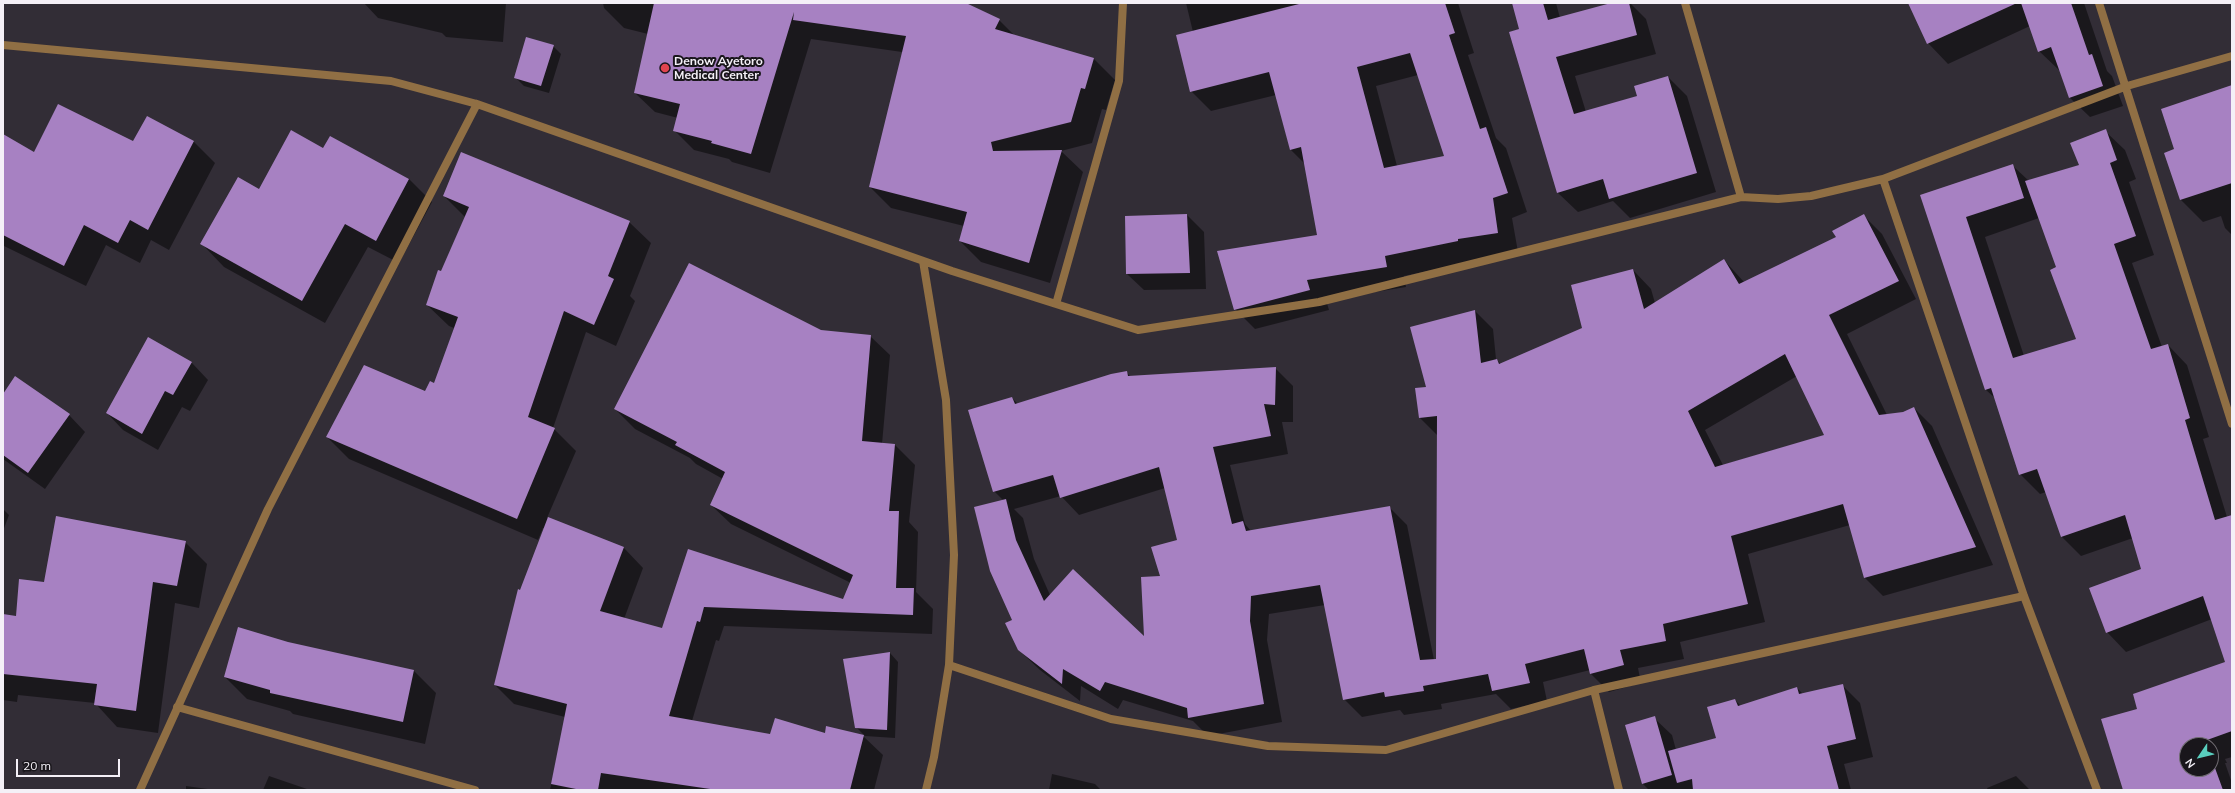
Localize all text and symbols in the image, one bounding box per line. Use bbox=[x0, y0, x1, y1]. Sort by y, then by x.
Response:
place label: Denow Ayetoro Medical Center bbox=[674, 54, 763, 82]
marker: Denow Ayetoro Medical Center bbox=[659, 62, 671, 74]
north arrow bbox=[2179, 737, 2219, 777]
scale bar bbox=[18, 751, 122, 777]
text: N bbox=[2182, 756, 2198, 771]
text: 20 m bbox=[23, 758, 51, 773]

